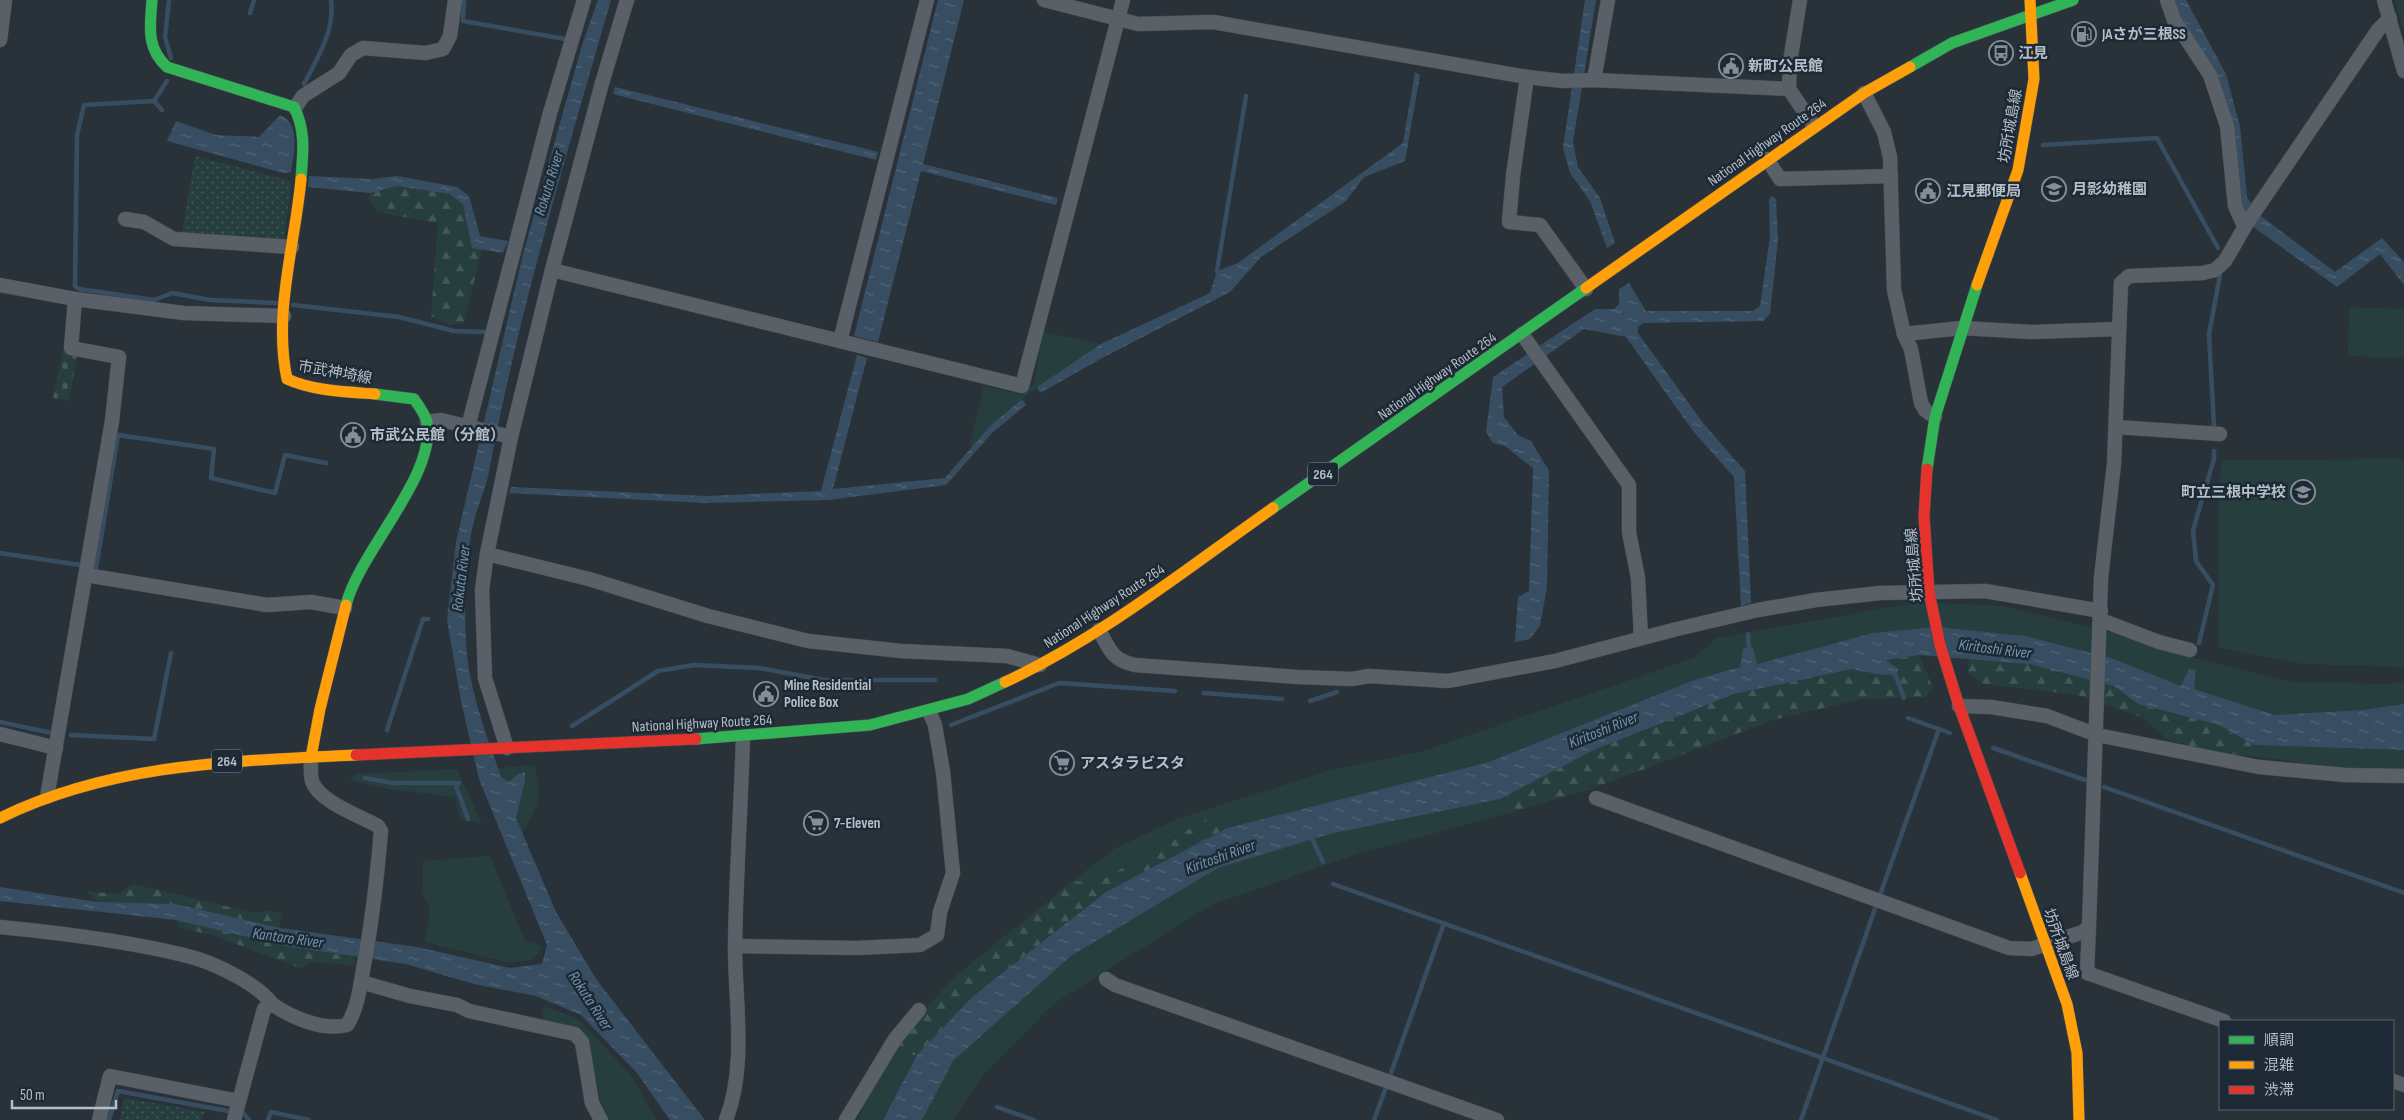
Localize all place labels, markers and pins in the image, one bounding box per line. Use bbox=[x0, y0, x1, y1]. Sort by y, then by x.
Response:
fuel station icon: JAさが三根SS bbox=[2071, 21, 2097, 47]
place label: JAさが三根SS bbox=[2101, 25, 2186, 44]
bus stop icon: 江見 bbox=[1988, 40, 2014, 66]
place label: 江見 bbox=[2018, 44, 2048, 63]
public building icon: 新町公民館 bbox=[1718, 53, 1744, 79]
place label: 新町公民館 bbox=[1748, 57, 1823, 76]
school or university icon: 月影幼稚園 bbox=[2041, 176, 2067, 202]
public building icon: 江見郵便局 bbox=[1915, 178, 1941, 204]
place label: 月影幼稚園 bbox=[2072, 180, 2147, 199]
place label: 江見郵便局 bbox=[1946, 182, 2021, 201]
public building icon: 市武公民館（分館） bbox=[340, 422, 366, 448]
place label: 市武公民館（分館） bbox=[370, 426, 505, 445]
school or university icon: 町立三根中学校 bbox=[2290, 479, 2316, 505]
place label: 町立三根中学校 bbox=[2181, 483, 2286, 502]
place label: Mine Residential Police Box bbox=[784, 676, 871, 712]
public building icon: Mine Residential Police Box bbox=[753, 681, 779, 707]
supermarket icon: アスタラビスタ bbox=[1049, 750, 1075, 776]
place label: アスタラビスタ bbox=[1080, 754, 1185, 773]
supermarket icon: 7-Eleven bbox=[803, 810, 829, 836]
place label: 7-Eleven bbox=[834, 814, 881, 833]

